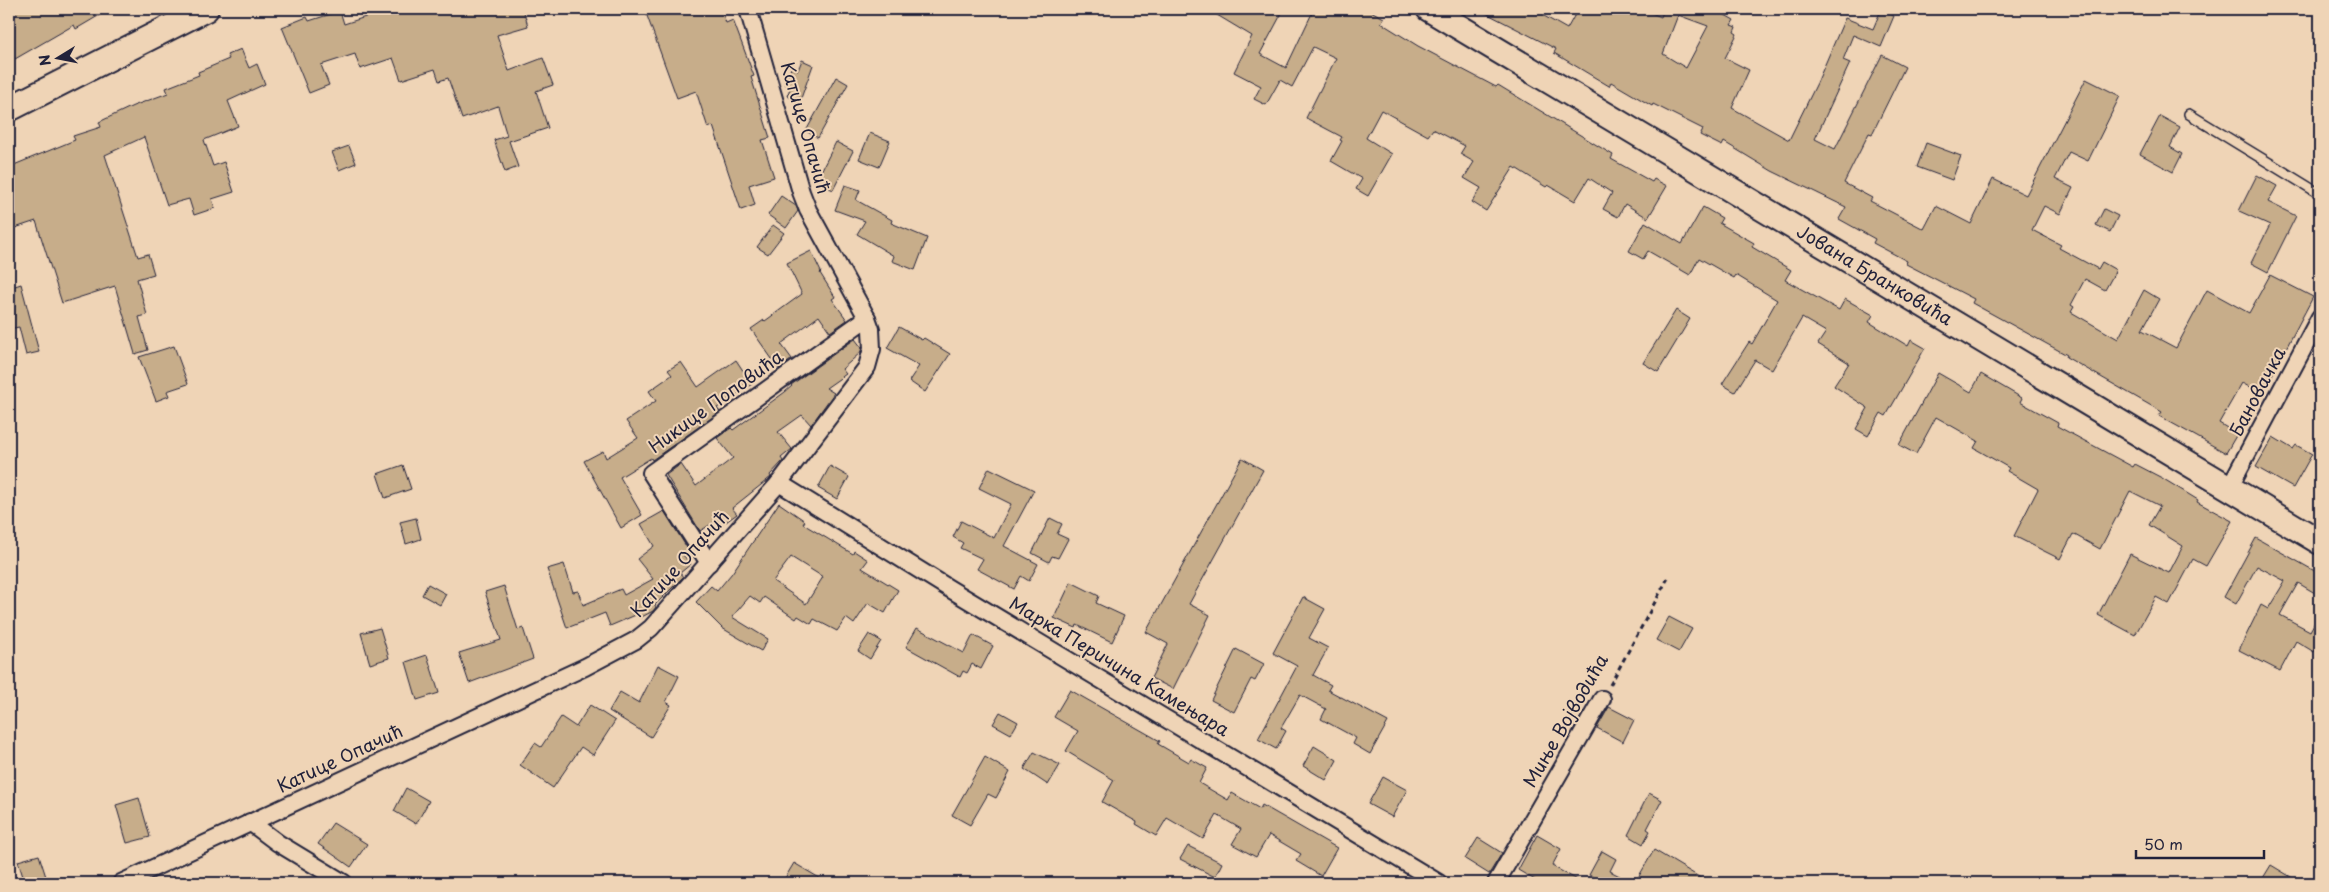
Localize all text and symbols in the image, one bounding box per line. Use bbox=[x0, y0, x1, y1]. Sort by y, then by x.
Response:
north arrow bbox=[32, 32, 82, 82]
text: N bbox=[33, 53, 56, 68]
street label: Катице Опачић bbox=[775, 59, 838, 197]
street label: Јована Бранковића bbox=[1792, 217, 1959, 332]
street label: Бановачка bbox=[2222, 341, 2292, 441]
street label: Никице Поповића bbox=[642, 342, 789, 459]
street label: Катице Опачић bbox=[623, 503, 734, 623]
street label: Марка Перичина Камењара bbox=[1005, 589, 1236, 743]
street label: Миње Војводића bbox=[1515, 648, 1614, 792]
street label: Катице Опачић bbox=[272, 717, 407, 799]
scale bar bbox=[2136, 827, 2264, 859]
text: 50 m bbox=[2144, 832, 2183, 855]

